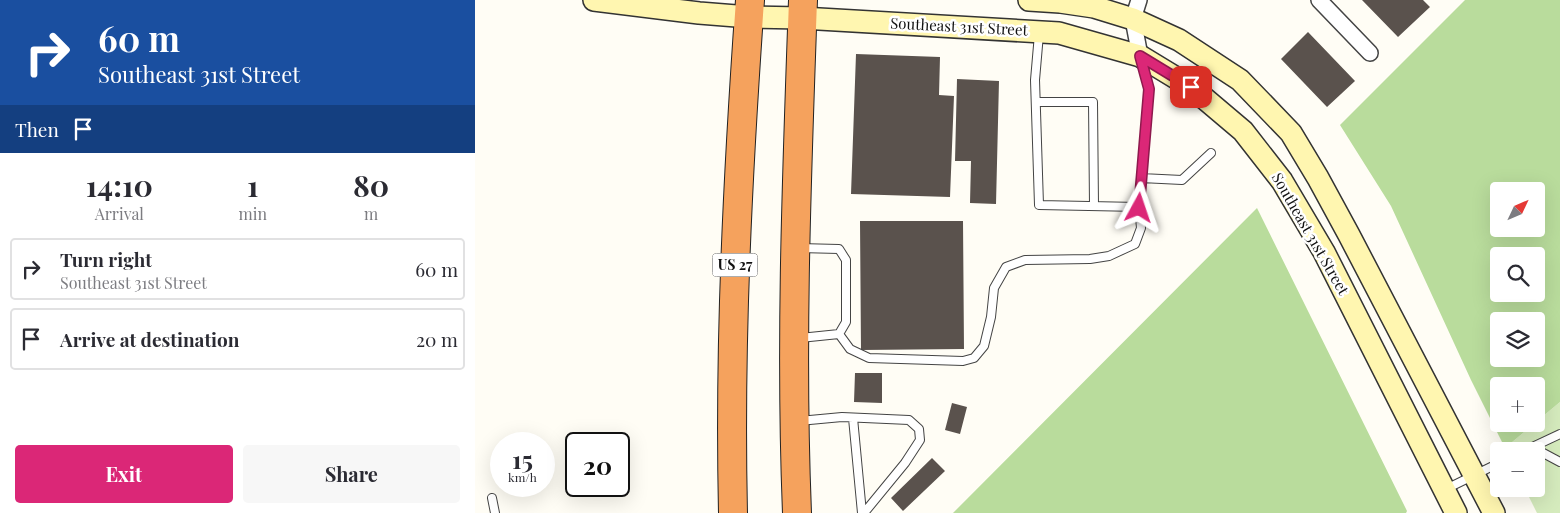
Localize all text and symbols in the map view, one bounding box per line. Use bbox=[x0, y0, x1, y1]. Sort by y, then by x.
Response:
street label: Southeast 31st Street bbox=[890, 12, 1029, 40]
text: 60 m bbox=[98, 14, 180, 61]
icon: right bbox=[15, 20, 80, 85]
text: Southeast 31st Street bbox=[98, 59, 300, 89]
pin bbox=[1170, 66, 1212, 108]
icon: arrive bbox=[1177, 73, 1205, 101]
icon: arrive bbox=[69, 115, 97, 143]
text: Then bbox=[15, 116, 59, 142]
text: 14:10 bbox=[86, 165, 153, 205]
text: 1 bbox=[247, 165, 259, 205]
text: 80 bbox=[353, 165, 389, 205]
street label: Southeast 31st Street bbox=[1268, 169, 1354, 299]
position arrow bbox=[1112, 181, 1164, 233]
north arrow bbox=[1490, 182, 1545, 238]
map controls bbox=[1490, 182, 1545, 497]
text: Arrival bbox=[95, 203, 144, 224]
text: min bbox=[239, 203, 267, 224]
text: m bbox=[364, 203, 378, 224]
text: Turn right bbox=[60, 246, 152, 272]
button: search bbox=[1490, 247, 1545, 302]
road number: US 27 bbox=[713, 254, 757, 276]
icon: right bbox=[17, 255, 45, 283]
text: 60 m bbox=[415, 256, 458, 282]
text: Southeast 31st Street bbox=[60, 272, 207, 293]
button: layers bbox=[1490, 312, 1545, 367]
icon: arrive bbox=[17, 325, 45, 353]
text: Arrive at destination bbox=[60, 326, 240, 352]
text: 20 m bbox=[416, 326, 458, 352]
button: + bbox=[1490, 377, 1545, 432]
speed limit sign: 20 bbox=[565, 432, 630, 497]
text: 15 bbox=[512, 442, 533, 475]
button: − bbox=[1490, 442, 1545, 497]
button: Exit bbox=[15, 445, 233, 503]
button: Share bbox=[243, 445, 460, 503]
text: km/h bbox=[508, 469, 537, 485]

